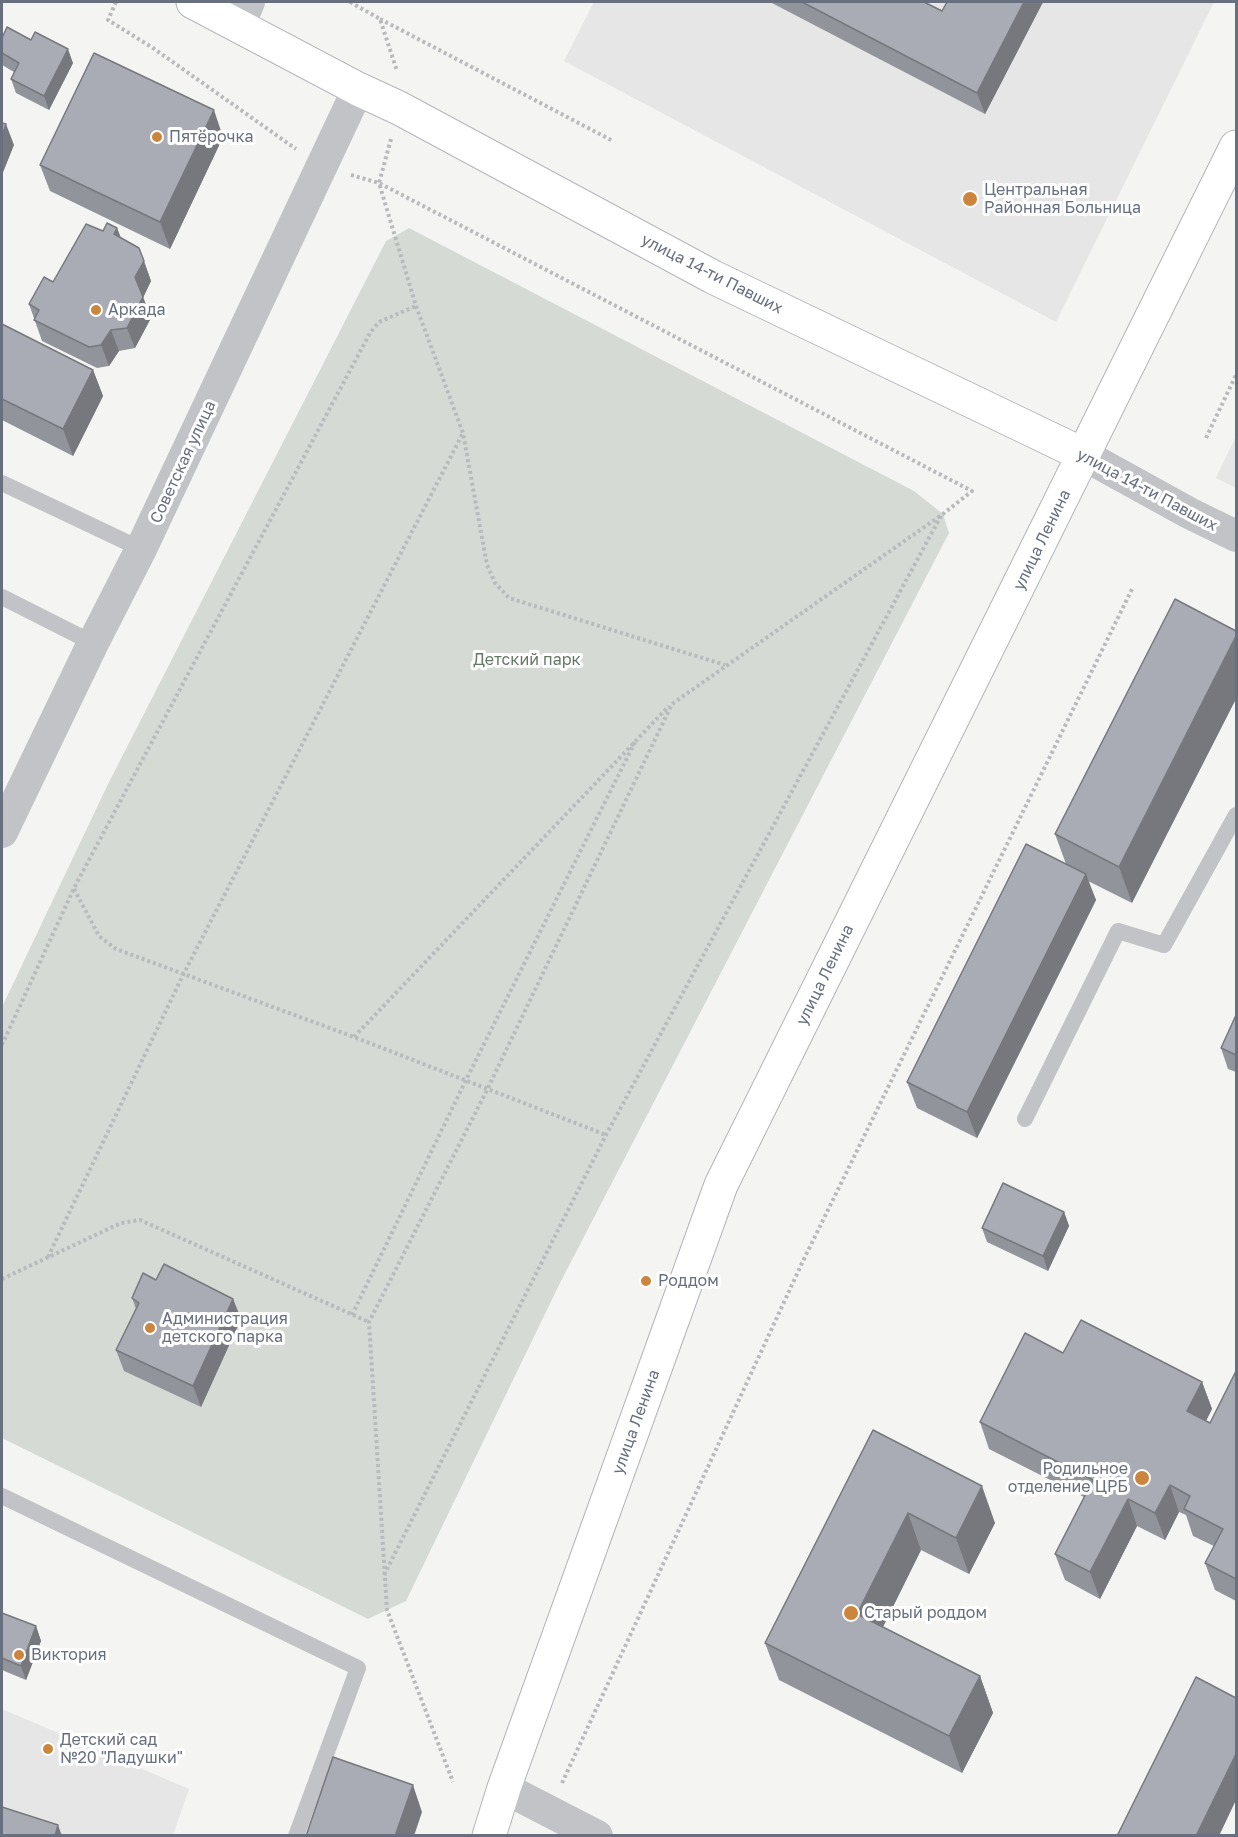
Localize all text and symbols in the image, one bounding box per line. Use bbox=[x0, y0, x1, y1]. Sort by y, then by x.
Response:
place label: Пятёрочка bbox=[169, 127, 253, 147]
marker: Пятёрочка bbox=[150, 130, 164, 144]
place label: Центральная Районная Больница bbox=[984, 180, 1141, 218]
marker: Центральная Районная Больница bbox=[961, 190, 979, 208]
street label: улица 14-ти Павших bbox=[638, 230, 786, 318]
place label: Аркада bbox=[108, 300, 166, 320]
marker: Аркада bbox=[89, 303, 103, 317]
street label: Советская улица bbox=[146, 398, 220, 526]
street label: улица 14-ти Павших bbox=[1073, 445, 1221, 535]
street label: улица Ленина bbox=[1009, 486, 1075, 594]
park label: Детский парк bbox=[473, 650, 581, 670]
street label: улица Ленина bbox=[792, 921, 858, 1029]
place label: Роддом bbox=[658, 1271, 719, 1291]
marker: Роддом bbox=[639, 1274, 653, 1288]
place label: Администрация детского парка bbox=[162, 1309, 288, 1347]
marker: Администрация детского парка bbox=[143, 1321, 157, 1335]
street label: улица Ленина bbox=[608, 1367, 664, 1477]
place label: Родильное отделение ЦРБ bbox=[1008, 1459, 1128, 1497]
marker: Родильное отделение ЦРБ bbox=[1133, 1469, 1151, 1487]
place label: Старый роддом bbox=[864, 1603, 987, 1623]
marker: Старый роддом bbox=[842, 1604, 860, 1622]
place label: Виктория bbox=[31, 1645, 107, 1665]
marker: Виктория bbox=[12, 1648, 26, 1662]
place label: Детский сад №20 "Ладушки" bbox=[60, 1730, 183, 1768]
marker: Детский сад №20 "Ладушки" bbox=[41, 1742, 55, 1756]

